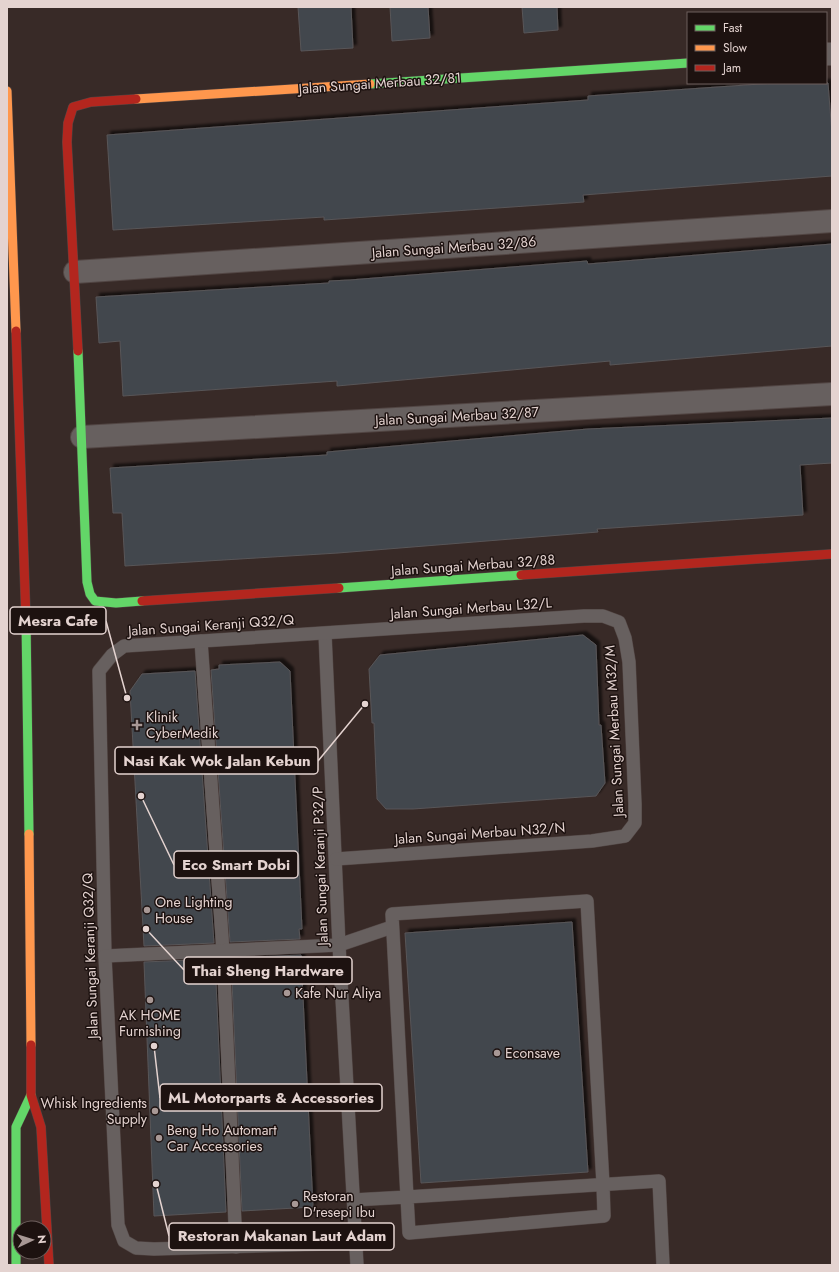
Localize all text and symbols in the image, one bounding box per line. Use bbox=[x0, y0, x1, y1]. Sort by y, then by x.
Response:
legend bbox=[687, 12, 827, 84]
text: Fast bbox=[723, 19, 742, 37]
text: Slow bbox=[723, 39, 748, 57]
text: Jam bbox=[721, 59, 741, 77]
street label: Jalan Sungai Merbau 32/81 bbox=[296, 67, 462, 99]
street label: Jalan Sungai Merbau 32/86 bbox=[369, 231, 537, 263]
street label: Jalan Sungai Merbau 32/87 bbox=[373, 402, 540, 430]
street label: Jalan Sungai Merbau 32/88 bbox=[388, 549, 556, 581]
street label: Jalan Sungai Merbau L32/L bbox=[388, 592, 553, 624]
callout: Mesra Cafe bbox=[10, 607, 106, 634]
street label: Jalan Sungai Keranji Q32/Q bbox=[125, 609, 296, 641]
text: Mesra Cafe bbox=[18, 610, 98, 632]
street label: Jalan Sungai Merbau M32/M bbox=[600, 645, 629, 819]
place label: Klinik CyberMedik bbox=[146, 707, 219, 743]
marker: Klinik CyberMedik bbox=[131, 719, 143, 731]
callout: Nasi Kak Wok Jalan Kebun bbox=[115, 747, 318, 774]
text: Nasi Kak Wok Jalan Kebun bbox=[123, 750, 311, 772]
street label: Jalan Sungai Keranji P32/P bbox=[307, 786, 333, 948]
street label: Jalan Sungai Merbau N32/N bbox=[392, 817, 566, 849]
callout: Eco Smart Dobi bbox=[174, 851, 298, 878]
text: Eco Smart Dobi bbox=[182, 854, 290, 876]
street label: Jalan Sungai Keranji Q32/Q bbox=[77, 872, 103, 1041]
place label: One Lighting House bbox=[155, 892, 232, 928]
marker: One Lighting House bbox=[142, 905, 152, 915]
callout: Thai Sheng Hardware bbox=[184, 957, 352, 984]
text: Thai Sheng Hardware bbox=[192, 960, 344, 982]
place label: Kafe Nur Aliya bbox=[295, 983, 381, 1003]
marker: Kafe Nur Aliya bbox=[282, 988, 292, 998]
marker: AK HOME Furnishing bbox=[145, 995, 155, 1005]
place label: AK HOME Furnishing bbox=[119, 1005, 181, 1041]
place label: Econsave bbox=[505, 1043, 560, 1063]
marker: Econsave bbox=[492, 1048, 502, 1058]
callout: ML Motorparts & Accessories bbox=[160, 1084, 382, 1111]
text: ML Motorparts & Accessories bbox=[168, 1087, 374, 1109]
place label: Whisk Ingredients Supply bbox=[40, 1093, 148, 1129]
marker: Whisk Ingredients Supply bbox=[150, 1106, 160, 1116]
place label: Beng Ho Automart Car Accessories bbox=[167, 1120, 277, 1156]
marker: Beng Ho Automart Car Accessories bbox=[154, 1133, 164, 1143]
place label: Restoran D'resepi Ibu bbox=[303, 1186, 375, 1222]
marker: Restoran D'resepi Ibu bbox=[290, 1199, 300, 1209]
north arrow bbox=[12, 1220, 52, 1260]
callout: Restoran Makanan Laut Adam bbox=[169, 1223, 394, 1250]
text: Restoran Makanan Laut Adam bbox=[178, 1225, 386, 1247]
text: N bbox=[34, 1234, 50, 1244]

